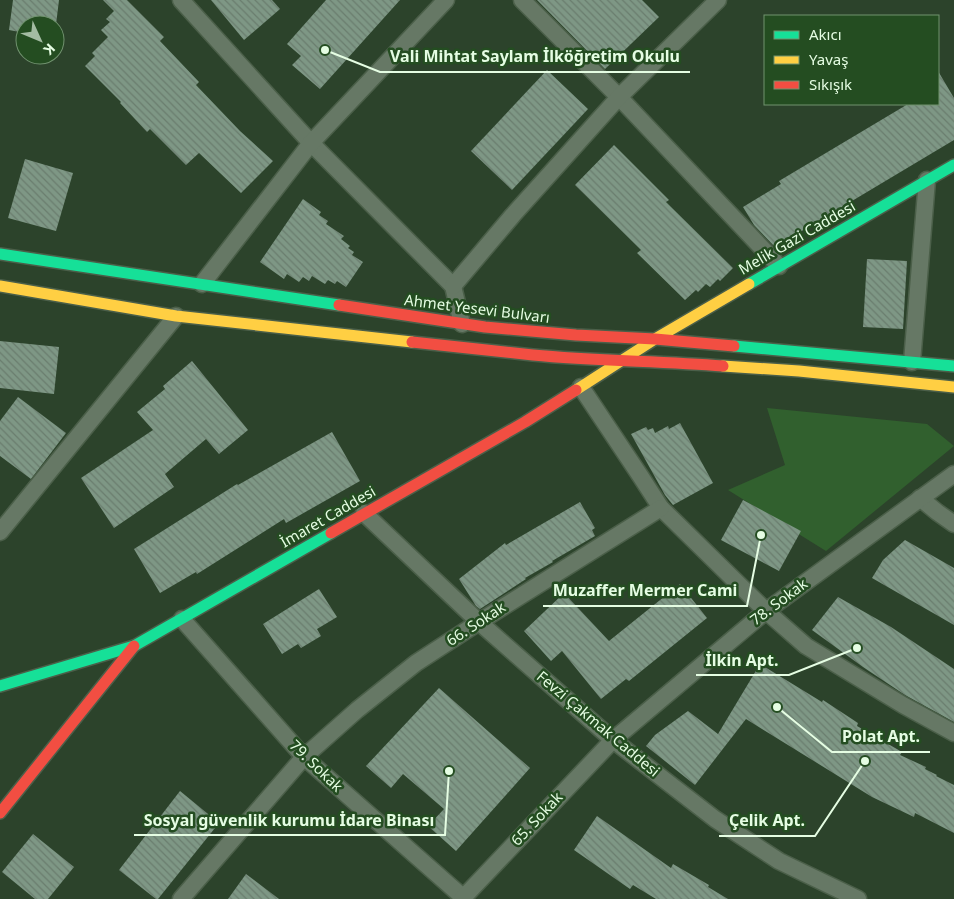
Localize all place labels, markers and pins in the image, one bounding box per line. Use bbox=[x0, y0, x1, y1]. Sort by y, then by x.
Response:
callout: Vali Mihtat Saylam İlköğretim Okulu bbox=[380, 41, 690, 72]
callout: Muzaffer Mermer Cami bbox=[543, 575, 747, 606]
callout: İlkin Apt. bbox=[696, 644, 789, 675]
callout: Polat Apt. bbox=[832, 721, 930, 752]
callout: Sosyal güvenlik kurumu İdare Binası bbox=[134, 804, 445, 835]
callout: Çelik Apt. bbox=[719, 805, 815, 836]

